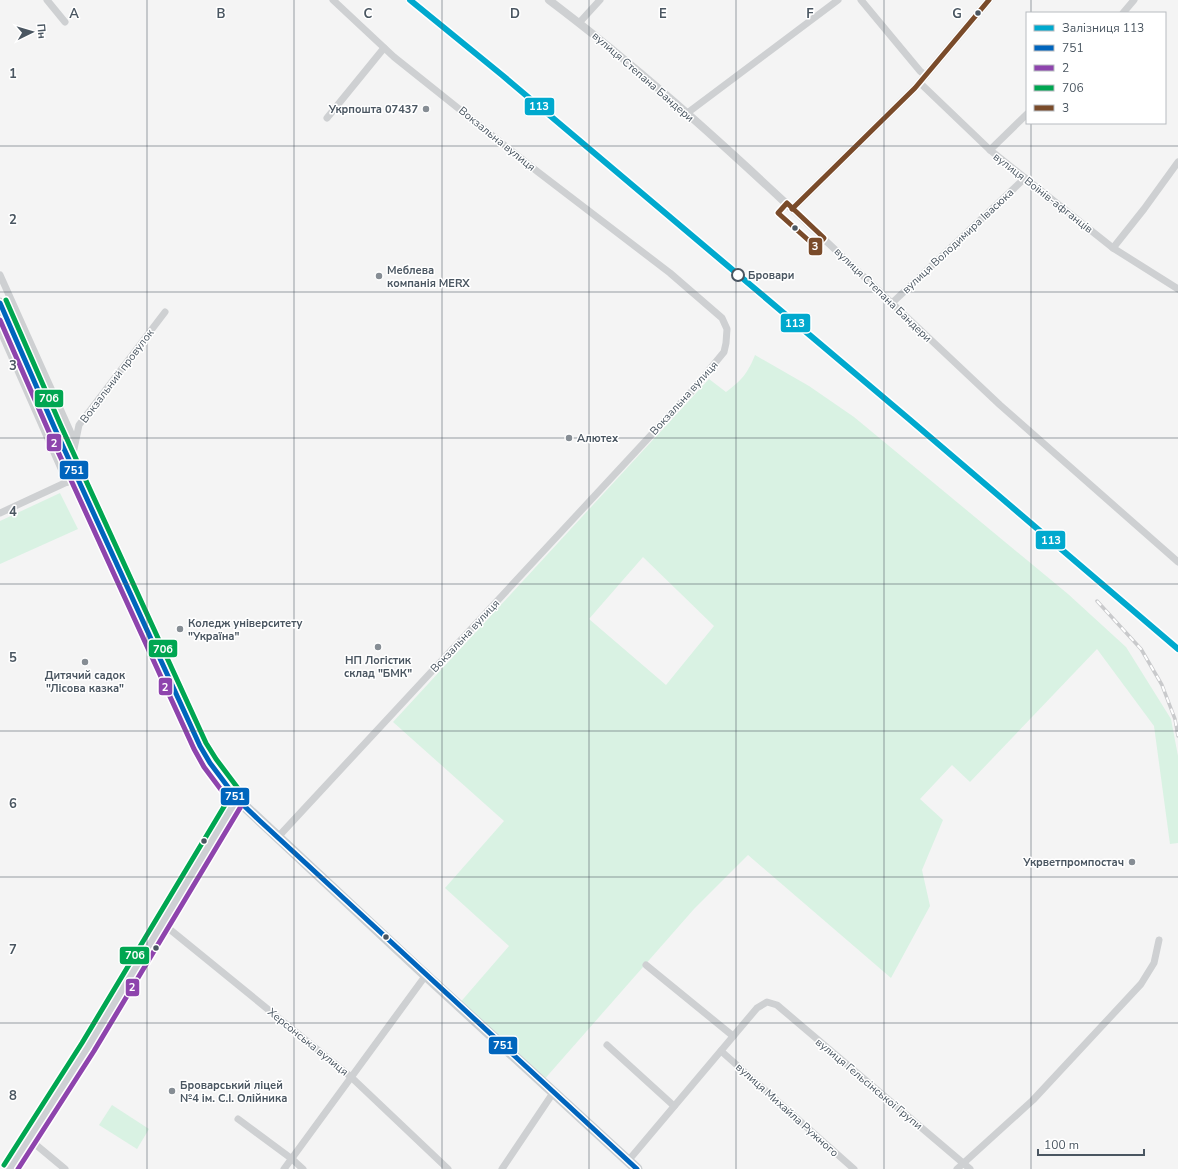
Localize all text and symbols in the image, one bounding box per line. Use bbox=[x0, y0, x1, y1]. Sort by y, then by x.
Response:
text: A bbox=[69, 5, 79, 23]
text: B bbox=[217, 5, 226, 23]
text: C bbox=[364, 5, 373, 23]
text: D bbox=[510, 5, 520, 23]
text: E bbox=[659, 5, 667, 23]
text: F bbox=[806, 5, 814, 23]
text: G bbox=[952, 5, 962, 23]
unlabelled marker bbox=[973, 8, 983, 18]
north arrow bbox=[12, 12, 52, 52]
legend bbox=[1026, 12, 1166, 124]
text: Залізниця 113 bbox=[1062, 20, 1144, 36]
text: Пн bbox=[33, 23, 50, 39]
street label: вулиця Степана Бандери bbox=[589, 29, 697, 125]
text: 751 bbox=[1062, 40, 1084, 56]
text: 2 bbox=[1062, 60, 1069, 76]
text: 1 bbox=[9, 65, 17, 83]
text: 706 bbox=[1062, 80, 1084, 96]
line badge: 113 bbox=[524, 97, 555, 116]
text: 113 bbox=[529, 99, 549, 114]
text: 3 bbox=[1062, 100, 1069, 116]
place label: Укрпошта 07437 bbox=[328, 102, 418, 117]
street label: Вокзальна вулиця bbox=[455, 103, 539, 175]
marker: Укрпошта 07437 bbox=[421, 104, 431, 114]
street label: вулиця Воїнів-афганців bbox=[990, 149, 1096, 237]
street label: вулиця Володимира Івасюка bbox=[899, 185, 1017, 297]
text: 2 bbox=[9, 211, 17, 229]
unlabelled marker bbox=[790, 223, 800, 233]
line badge: 3 bbox=[808, 237, 823, 256]
text: 3 bbox=[812, 239, 818, 254]
street label: вулиця Степана Бандери bbox=[831, 244, 935, 346]
place label: Меблева компанія MERX bbox=[387, 263, 470, 291]
marker: Бровари bbox=[731, 268, 745, 282]
place label: Бровари bbox=[748, 268, 794, 283]
marker: Меблева компанія MERX bbox=[374, 271, 384, 281]
line badge: 113 bbox=[780, 313, 811, 333]
text: 113 bbox=[785, 316, 805, 331]
street label: Вокзальний провулок bbox=[77, 326, 157, 426]
text: 3 bbox=[9, 357, 17, 375]
street label: Вокзальна вулиця bbox=[647, 358, 721, 438]
line badge: 706 bbox=[34, 389, 64, 408]
text: 706 bbox=[39, 391, 59, 406]
place label: Алютех bbox=[577, 431, 619, 446]
line badge: 2 bbox=[46, 433, 62, 452]
marker: Алютех bbox=[564, 433, 574, 443]
text: 2 bbox=[51, 436, 58, 451]
line badge: 751 bbox=[59, 460, 89, 480]
text: 751 bbox=[64, 463, 84, 478]
text: 4 bbox=[9, 503, 17, 521]
line badge: 113 bbox=[1035, 530, 1066, 550]
text: 113 bbox=[1041, 533, 1061, 548]
street label: Вокзальна вулиця bbox=[427, 596, 503, 676]
place label: Коледж університету "Україна" bbox=[188, 616, 302, 644]
marker: Коледж університету "Україна" bbox=[175, 624, 185, 634]
line badge: 706 bbox=[148, 639, 178, 658]
text: 706 bbox=[153, 642, 173, 657]
marker: НП Логістик склад "БМК" bbox=[373, 642, 383, 652]
text: 5 bbox=[9, 649, 17, 667]
place label: НП Логістик склад "БМК" bbox=[344, 653, 412, 681]
marker: Дитячий садок "Лісова казка" bbox=[80, 657, 90, 667]
place label: Дитячий садок "Лісова казка" bbox=[45, 668, 126, 696]
line badge: 2 bbox=[158, 677, 173, 696]
text: 2 bbox=[162, 680, 169, 695]
line badge: 751 bbox=[220, 787, 250, 806]
text: 751 bbox=[225, 789, 245, 804]
text: 6 bbox=[9, 795, 17, 813]
unlabelled marker bbox=[199, 836, 209, 846]
place label: Укрветпромпостач bbox=[1022, 855, 1124, 870]
marker: Укрветпромпостач bbox=[1127, 857, 1137, 867]
unlabelled marker bbox=[381, 932, 391, 942]
text: 7 bbox=[9, 941, 17, 959]
unlabelled marker bbox=[151, 943, 161, 953]
line badge: 706 bbox=[119, 946, 150, 965]
text: 706 bbox=[125, 948, 145, 963]
line badge: 2 bbox=[125, 978, 140, 997]
text: 2 bbox=[129, 980, 136, 995]
street label: Херсонська вулиця bbox=[264, 1005, 352, 1079]
street label: вулиця Гельсінської Групи bbox=[812, 1035, 926, 1133]
line badge: 751 bbox=[488, 1036, 518, 1055]
text: 751 bbox=[493, 1038, 513, 1053]
street label: вулиця Михайла Ружного bbox=[732, 1060, 842, 1160]
place label: Броварський ліцей №4 ім. С.І. Олійника bbox=[180, 1078, 287, 1106]
marker: Броварський ліцей №4 ім. С.І. Олійника bbox=[167, 1086, 177, 1096]
text: 8 bbox=[9, 1087, 17, 1105]
scale bar bbox=[1038, 1131, 1144, 1157]
text: 100 m bbox=[1044, 1137, 1079, 1153]

